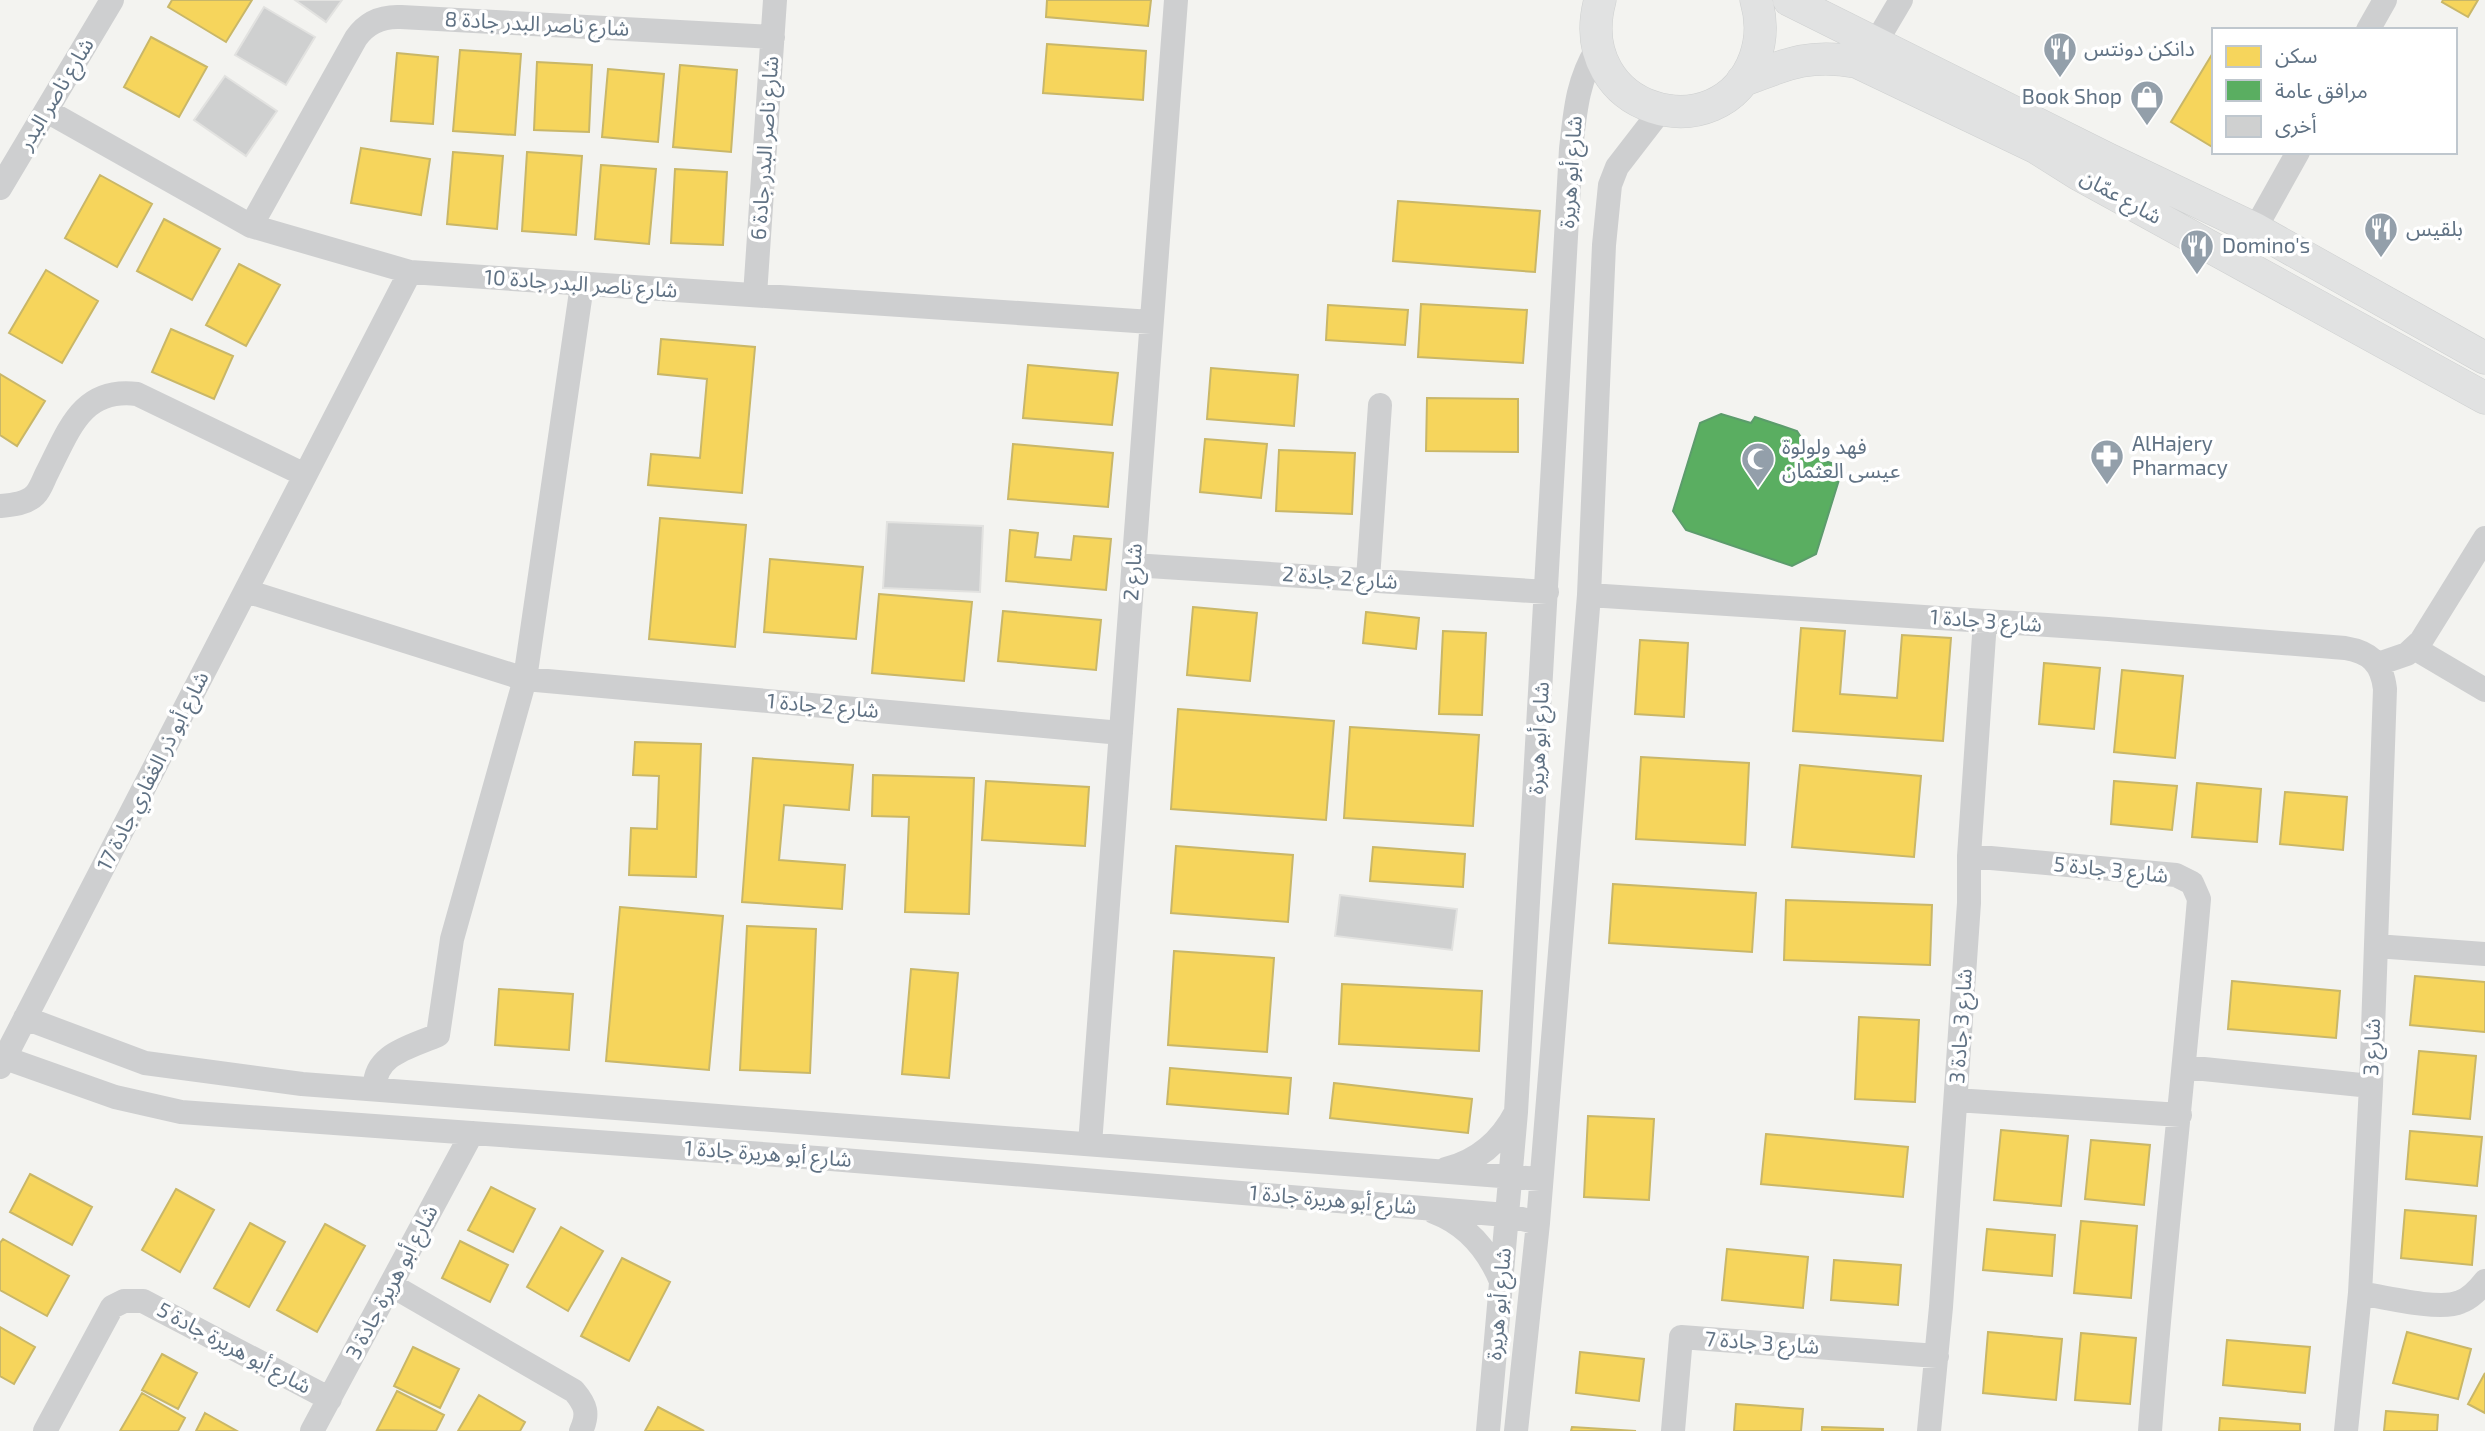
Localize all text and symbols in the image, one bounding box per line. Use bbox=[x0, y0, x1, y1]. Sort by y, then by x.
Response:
street label: شارع ناصر البدر جادة 8 bbox=[444, 5, 630, 44]
legend bbox=[2212, 28, 2457, 154]
restaurant icon: دانكن دونتس bbox=[2041, 30, 2079, 79]
street label: شارع ناصر البدر bbox=[11, 33, 101, 157]
place label: دانكن دونتس bbox=[2084, 35, 2195, 61]
text: سكن bbox=[2275, 42, 2317, 68]
street label: شارع ناصر البدر جادة 6 bbox=[745, 55, 786, 241]
text: مرافق عامة bbox=[2275, 77, 2368, 104]
shop icon: Book Shop bbox=[2128, 78, 2166, 127]
place label: Book Shop bbox=[2022, 83, 2122, 108]
text: أخرى bbox=[2275, 112, 2317, 138]
street label: شارع أبو هريرة bbox=[1553, 115, 1590, 229]
street label: شارع عمّان bbox=[2075, 163, 2167, 232]
restaurant icon: بلقيس bbox=[2362, 210, 2400, 259]
place label: بلقيس bbox=[2406, 215, 2463, 241]
restaurant icon: Domino's bbox=[2178, 227, 2216, 276]
place label: Domino's bbox=[2222, 232, 2310, 257]
street label: شارع ناصر البدر جادة 10 bbox=[484, 263, 678, 306]
place label: AlHajery Pharmacy bbox=[2132, 430, 2228, 479]
place label: فهد ولولوة عيسى العثمان bbox=[1782, 433, 1900, 483]
pharmacy icon: AlHajery Pharmacy bbox=[2088, 437, 2126, 486]
mosque icon: فهد ولولوة عيسى العثمان bbox=[1739, 440, 1777, 489]
street label: شارع 2 bbox=[1117, 542, 1150, 602]
street label: شارع 2 جادة 2 bbox=[1281, 560, 1399, 597]
street label: شارع 3 جادة 1 bbox=[1929, 603, 2043, 640]
street label: شارع أبو ذر الغفاري جادة 17 bbox=[91, 667, 217, 876]
street label: شارع أبو هريرة bbox=[1522, 681, 1557, 795]
street label: شارع 2 جادة 1 bbox=[766, 687, 880, 726]
street label: شارع 3 جادة 5 bbox=[2052, 850, 2170, 891]
street label: شارع 3 جادة 3 bbox=[1943, 967, 1980, 1085]
street label: شارع 3 bbox=[2357, 1018, 2388, 1076]
street label: شارع أبو هريرة جادة 1 bbox=[683, 1134, 853, 1175]
street label: شارع أبو هريرة جادة 1 bbox=[1248, 1179, 1418, 1222]
street label: شارع أبو هريرة جادة 3 bbox=[340, 1200, 445, 1364]
street label: شارع أبو هريرة bbox=[1480, 1247, 1519, 1361]
street label: شارع أبو هريرة جادة 5 bbox=[152, 1296, 316, 1401]
street label: شارع 3 جادة 7 bbox=[1704, 1325, 1820, 1362]

